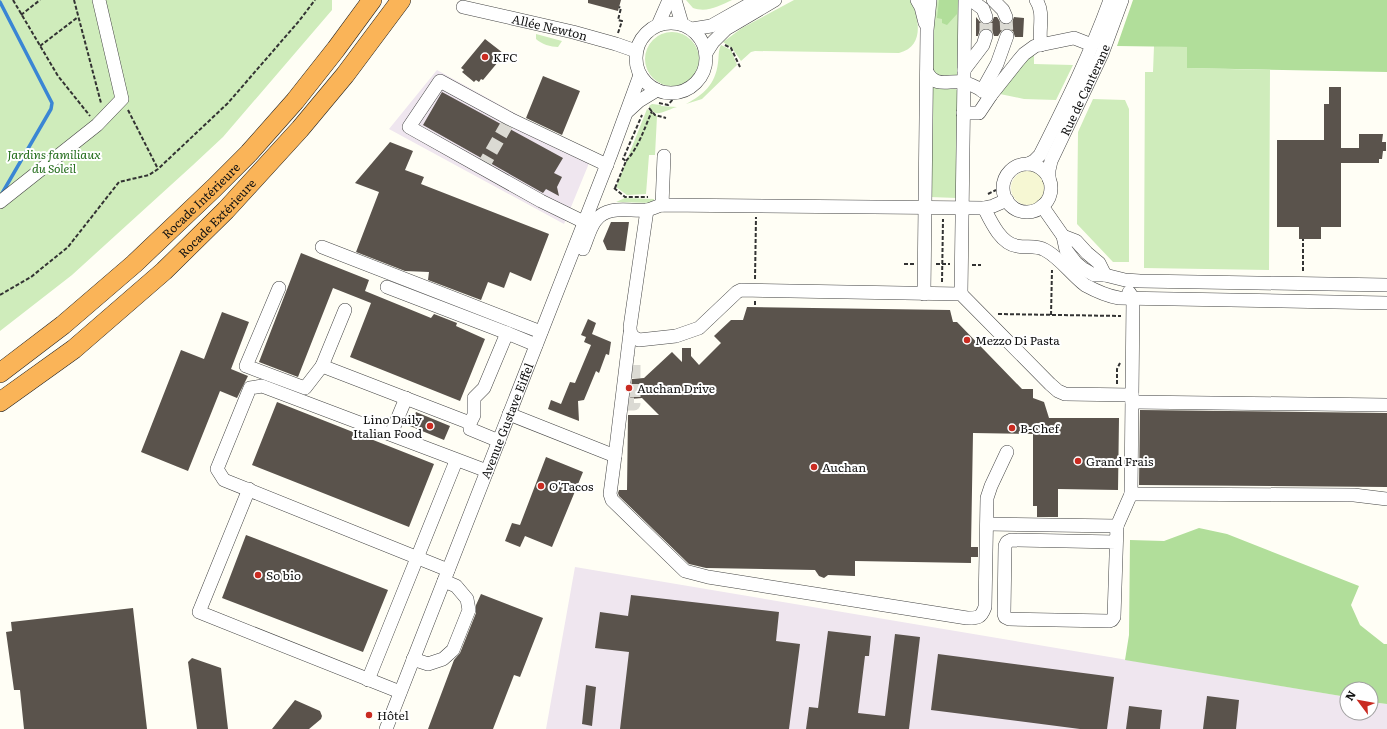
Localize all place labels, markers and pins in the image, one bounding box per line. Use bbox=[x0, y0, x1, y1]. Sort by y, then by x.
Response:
place label: KFC bbox=[493, 48, 518, 66]
marker: KFC bbox=[480, 52, 490, 62]
place label: Mezzo Di Pasta bbox=[975, 331, 1060, 349]
marker: Mezzo Di Pasta bbox=[962, 335, 972, 345]
place label: Auchan Drive bbox=[637, 379, 715, 397]
marker: Auchan Drive bbox=[624, 383, 634, 393]
place label: Lino Daily Italian Food bbox=[353, 410, 423, 442]
place label: B-Chef bbox=[1020, 419, 1061, 437]
marker: Lino Daily Italian Food bbox=[425, 421, 435, 431]
marker: B-Chef bbox=[1007, 423, 1017, 433]
place label: Grand Frais bbox=[1086, 452, 1154, 470]
marker: Grand Frais bbox=[1073, 456, 1083, 466]
place label: Auchan bbox=[822, 458, 866, 476]
marker: Auchan bbox=[809, 462, 819, 472]
place label: O'Tacos bbox=[549, 477, 594, 495]
marker: O'Tacos bbox=[536, 481, 546, 491]
place label: So bio bbox=[266, 566, 301, 584]
marker: So bio bbox=[253, 570, 263, 580]
place label: Hôtel bbox=[377, 706, 409, 724]
marker: Hôtel bbox=[364, 710, 374, 720]

